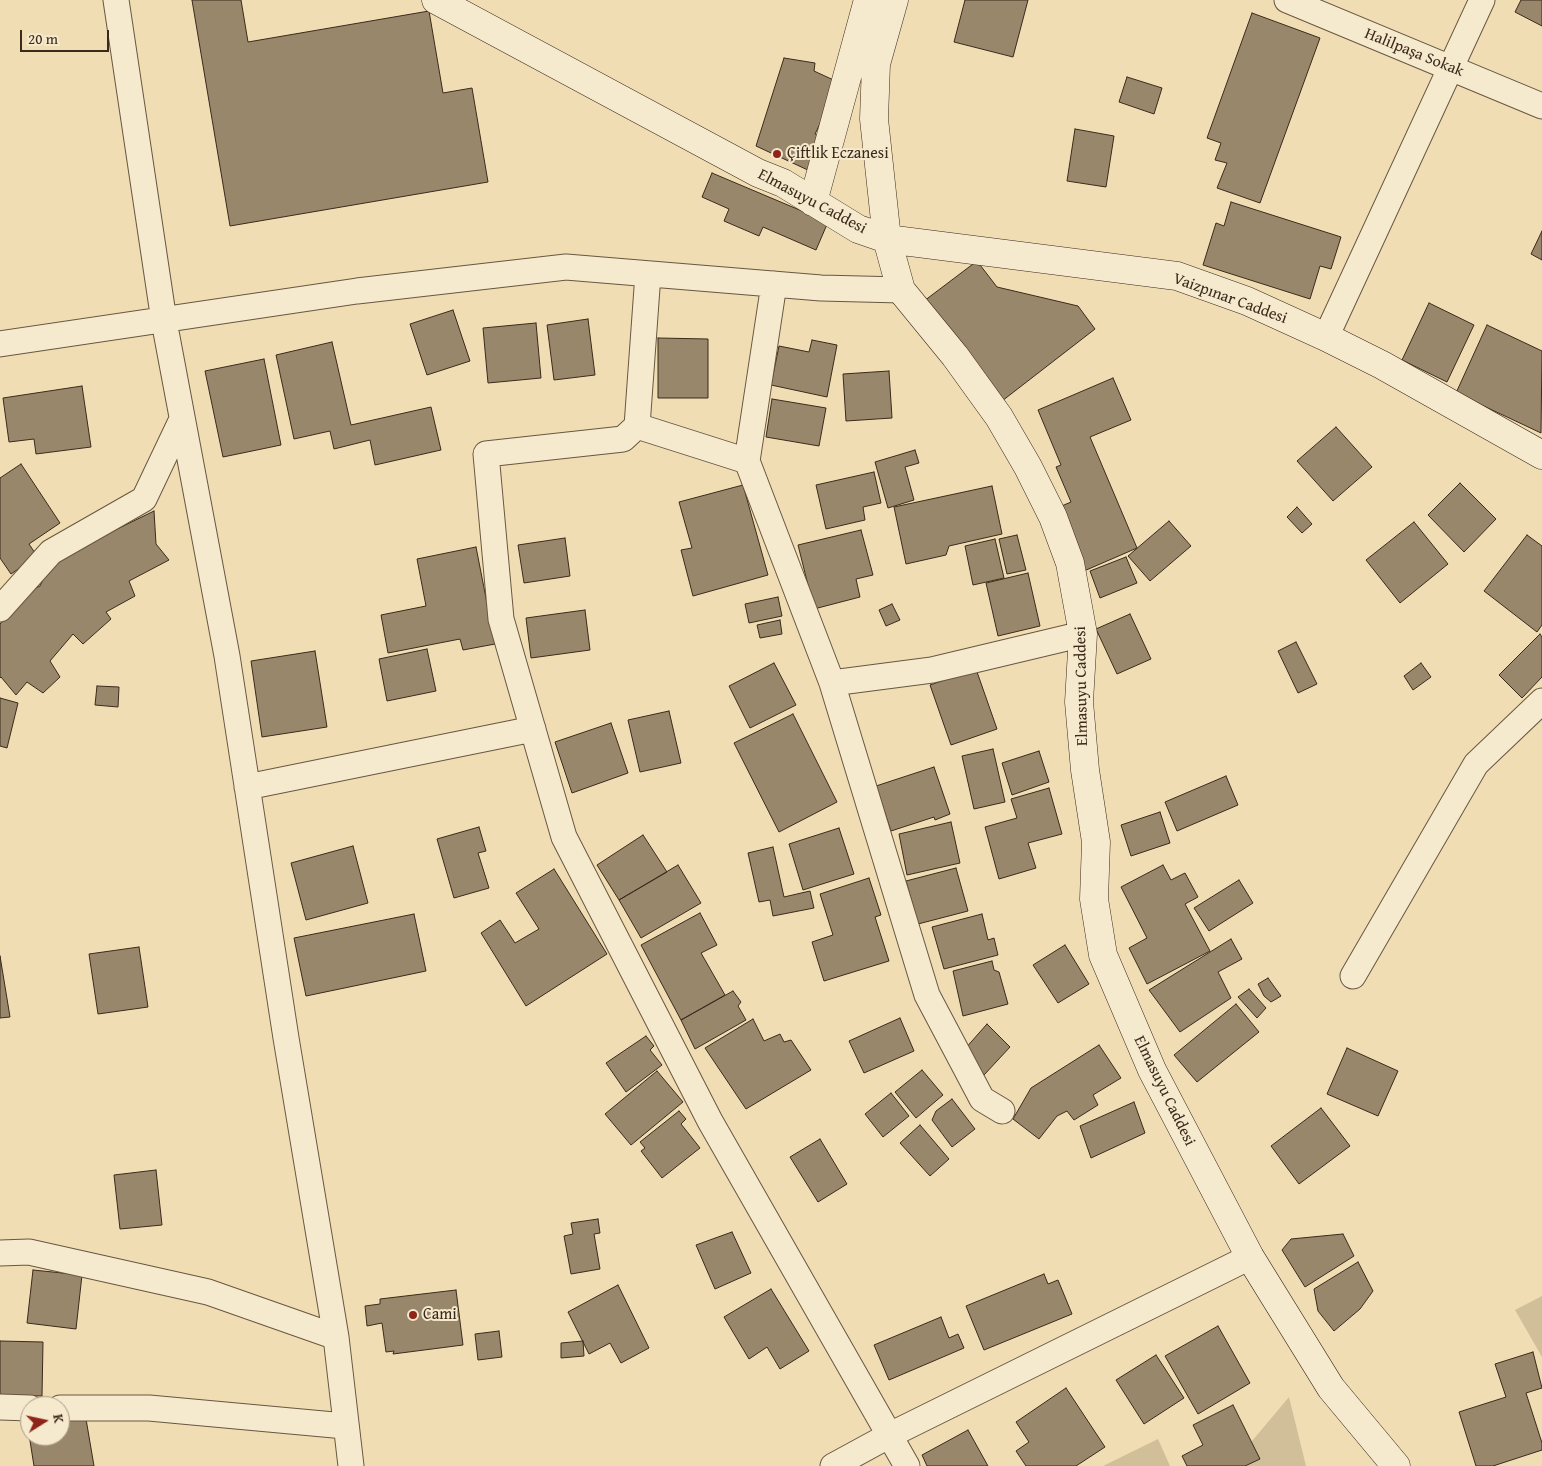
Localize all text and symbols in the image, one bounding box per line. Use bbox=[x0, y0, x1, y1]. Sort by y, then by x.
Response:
scale bar bbox=[22, 20, 111, 52]
street label: Halilpaşa Sokak bbox=[1362, 24, 1466, 82]
text: 20 m bbox=[28, 28, 58, 49]
place label: Çiftlik Eczanesi bbox=[787, 144, 889, 164]
marker: Çiftlik Eczanesi bbox=[771, 148, 783, 160]
street label: Elmasuyu Caddesi bbox=[754, 165, 870, 239]
street label: Vaizpınar Caddesi bbox=[1170, 269, 1290, 329]
street label: Elmasuyu Caddesi bbox=[1071, 626, 1093, 746]
street label: Elmasuyu Caddesi bbox=[1129, 1033, 1199, 1149]
place label: Cami bbox=[423, 1305, 457, 1325]
marker: Cami bbox=[407, 1309, 419, 1321]
north arrow bbox=[20, 1396, 70, 1446]
text: K bbox=[48, 1412, 69, 1425]

